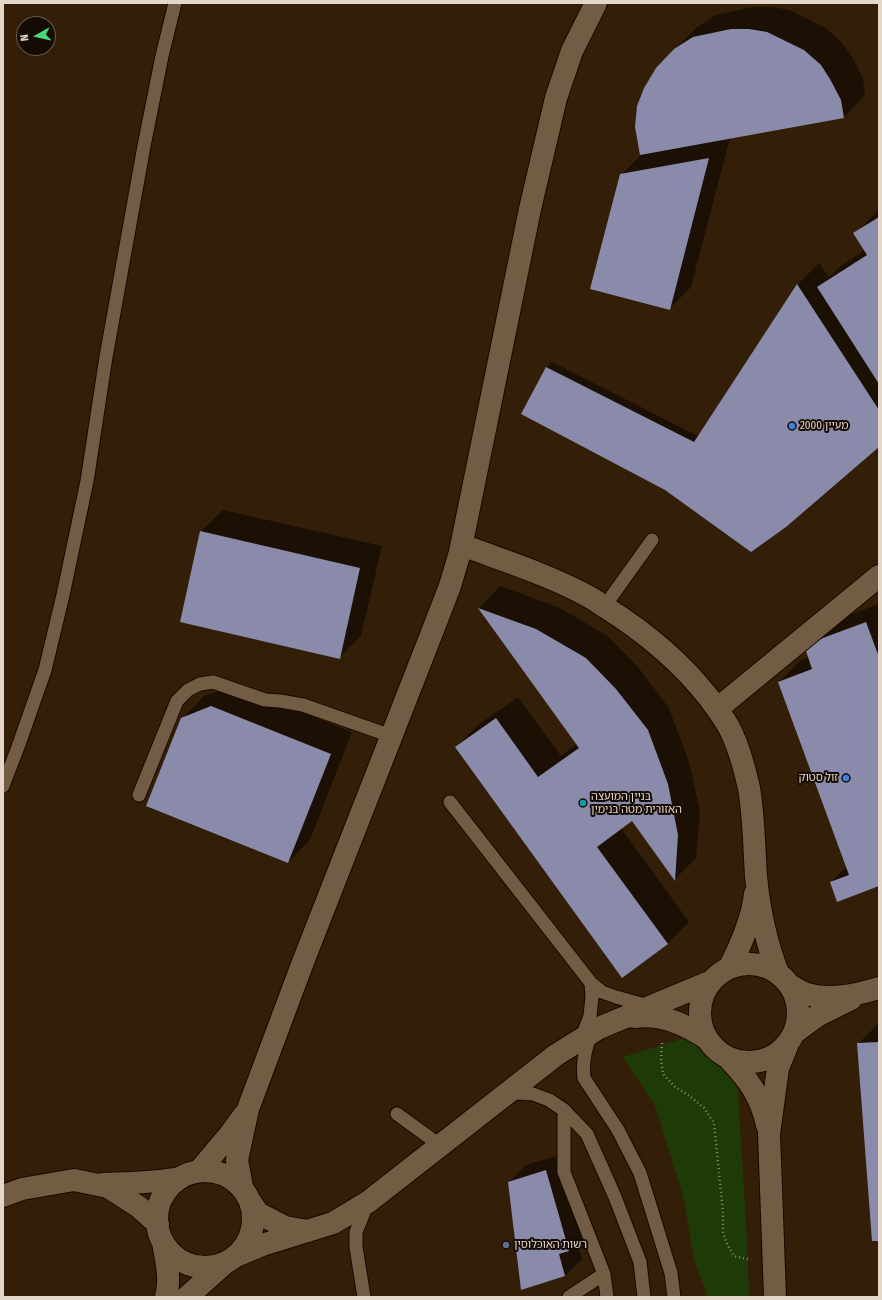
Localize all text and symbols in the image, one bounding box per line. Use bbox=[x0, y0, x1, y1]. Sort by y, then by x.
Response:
north arrow bbox=[16, 16, 56, 56]
text: N bbox=[18, 33, 32, 42]
place label: מעיין 2000 bbox=[800, 419, 849, 433]
marker: מעיין 2000 bbox=[787, 421, 797, 431]
place label: זול סטוק bbox=[799, 771, 838, 785]
marker: זול סטוק bbox=[841, 773, 851, 783]
place label: בניין המועצה האזורית מטה בנימין bbox=[591, 790, 682, 816]
marker: בניין המועצה האזורית מטה בנימין bbox=[578, 798, 588, 808]
place label: רשות האוכלוסין bbox=[514, 1238, 587, 1252]
marker: רשות האוכלוסין bbox=[501, 1240, 511, 1250]

